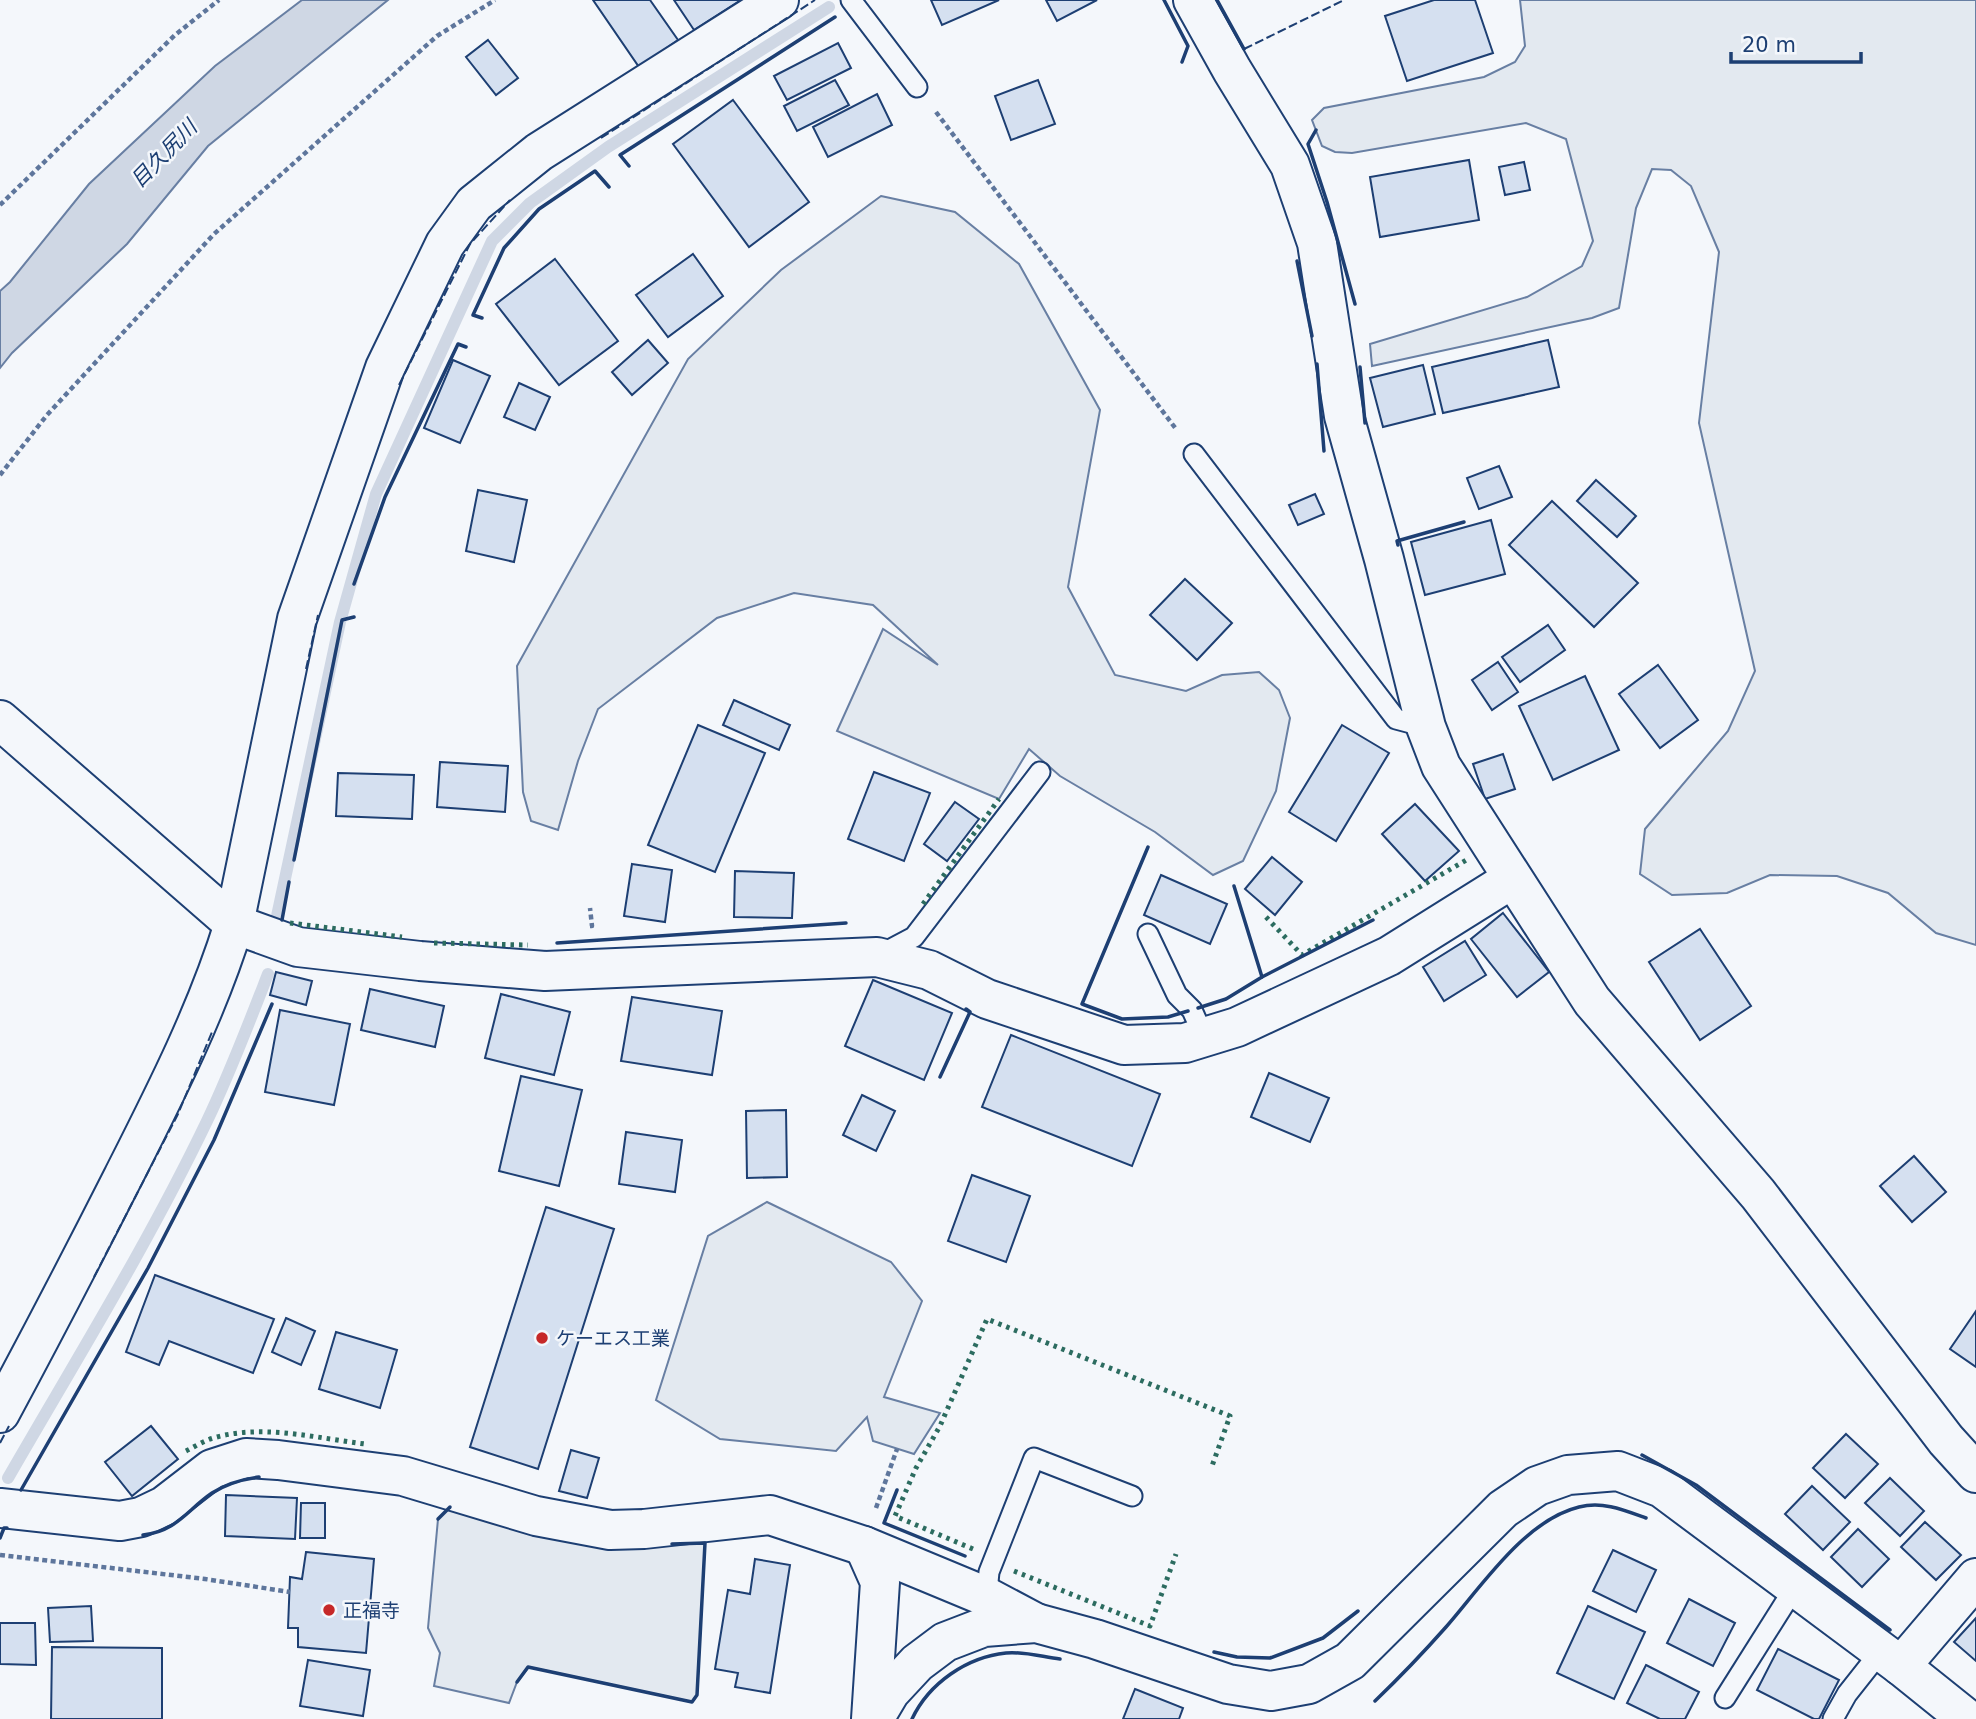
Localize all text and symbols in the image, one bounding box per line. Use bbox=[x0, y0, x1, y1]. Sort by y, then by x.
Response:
scale bar bbox=[1731, 21, 1860, 65]
text: 20 m bbox=[1742, 33, 1796, 57]
water label: 目久尻川 bbox=[126, 114, 203, 193]
place label: ケーエス工業 bbox=[556, 1327, 670, 1349]
marker: ケーエス工業 bbox=[534, 1330, 550, 1346]
place label: 正福寺 bbox=[343, 1599, 400, 1621]
marker: 正福寺 bbox=[321, 1602, 337, 1618]

